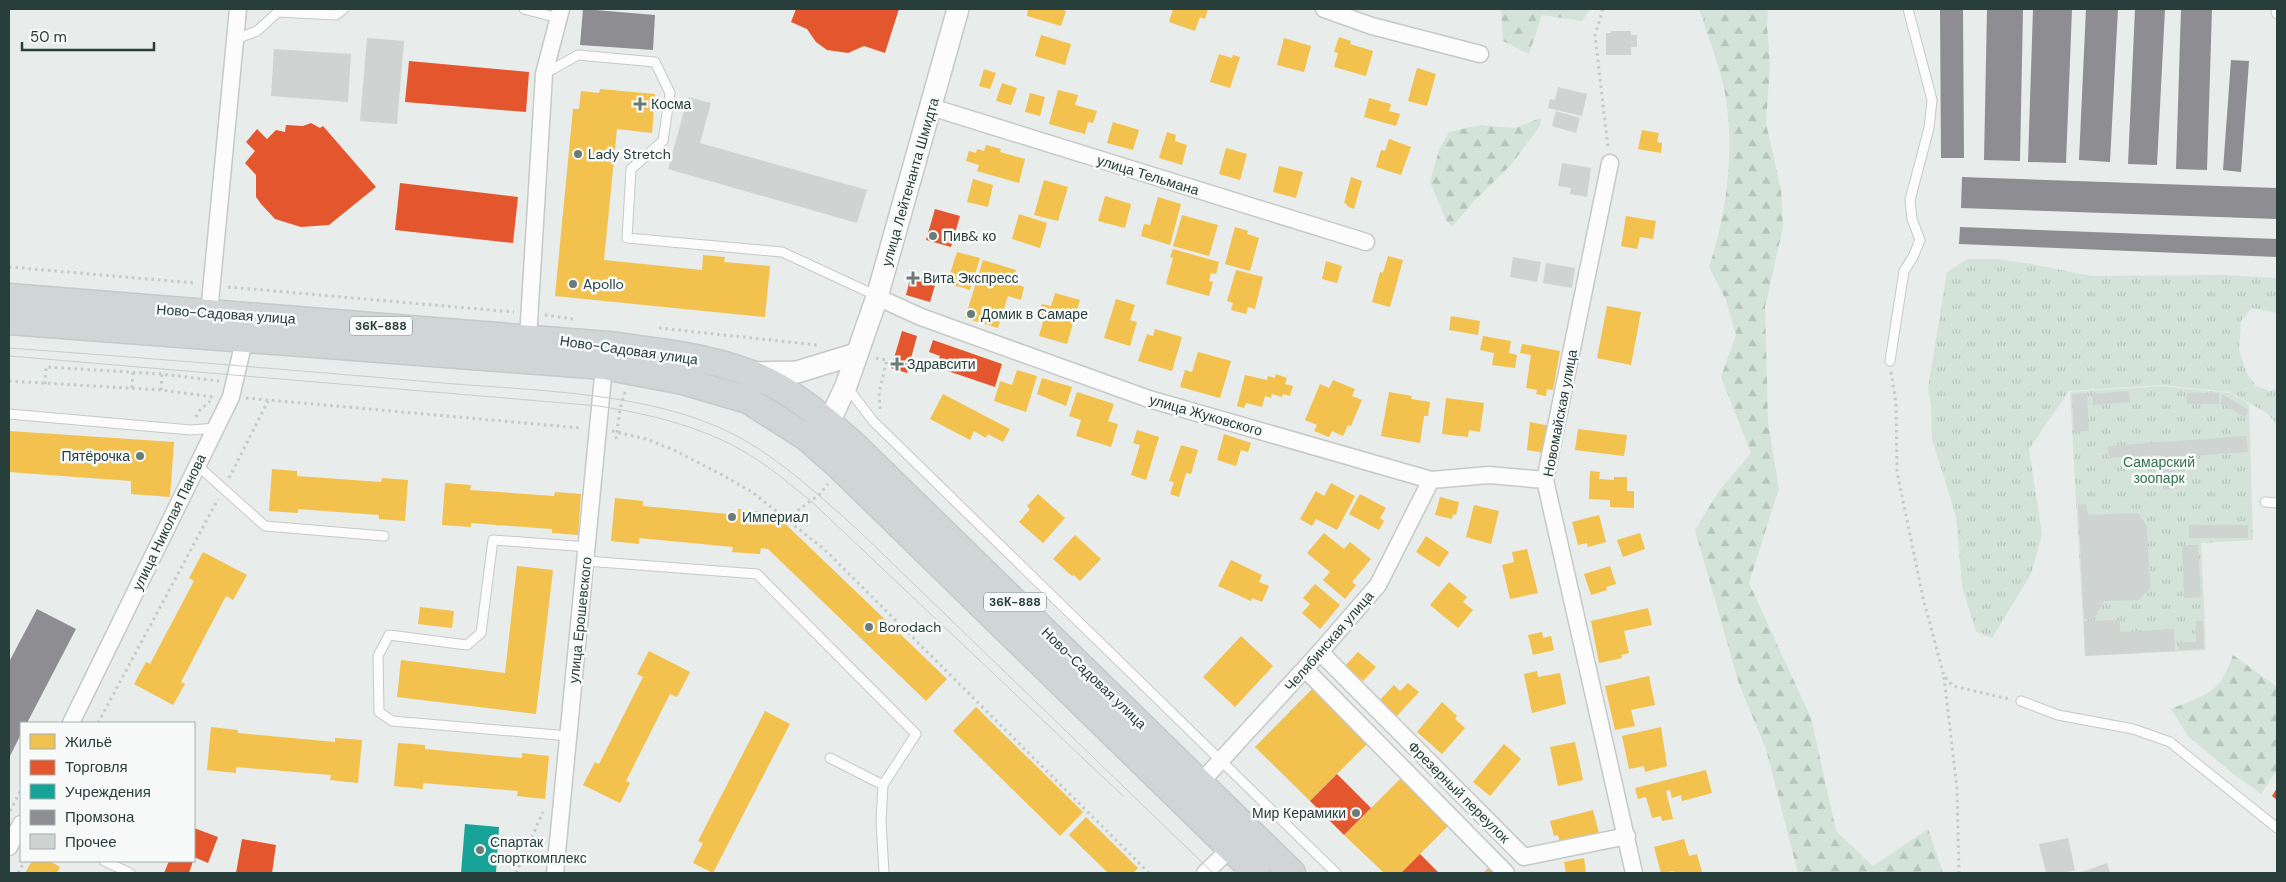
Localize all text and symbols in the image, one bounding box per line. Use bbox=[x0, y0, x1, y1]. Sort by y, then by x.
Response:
scale bar bbox=[22, 20, 155, 52]
text: 50 m bbox=[30, 27, 67, 47]
place label: Косма bbox=[651, 95, 692, 113]
street label: улица Лейтенанта Шмидта bbox=[877, 95, 943, 268]
marker: Косма bbox=[633, 97, 647, 111]
place label: Lady Stretch bbox=[588, 145, 671, 163]
marker: Lady Stretch bbox=[572, 148, 584, 160]
street label: улица Тельмана bbox=[1095, 151, 1201, 199]
place label: Пив& ко bbox=[943, 227, 997, 245]
marker: Пив& ко bbox=[927, 230, 939, 242]
place label: Вита Экспресс bbox=[923, 269, 1018, 287]
marker: Вита Экспресс bbox=[907, 272, 919, 284]
place label: Apollo bbox=[583, 275, 624, 293]
marker: Apollo bbox=[567, 278, 579, 290]
street label: Ново-Садовая улица bbox=[156, 300, 296, 328]
place label: Домик в Самаре bbox=[981, 305, 1088, 323]
marker: Домик в Самаре bbox=[965, 308, 977, 320]
road number: 36К-888 bbox=[350, 316, 412, 336]
street label: Ново-Садовая улица bbox=[559, 331, 699, 369]
street label: Новомайская улица bbox=[1539, 348, 1581, 478]
place label: Здравсити bbox=[907, 355, 976, 373]
marker: Здравсити bbox=[891, 358, 903, 370]
street label: улица Жуковского bbox=[1147, 390, 1265, 440]
place label: Пятёрочка bbox=[61, 447, 130, 465]
marker: Пятёрочка bbox=[134, 450, 146, 462]
street label: улица Николая Панова bbox=[128, 451, 210, 593]
park label: Самарский зоопарк bbox=[2123, 453, 2195, 487]
place label: Империал bbox=[742, 508, 809, 526]
marker: Империал bbox=[726, 511, 738, 523]
street label: улица Ерошевского bbox=[564, 556, 596, 684]
street label: Челябинская улица bbox=[1281, 587, 1378, 695]
road number: 36К-888 bbox=[984, 592, 1046, 612]
place label: Borodach bbox=[879, 618, 941, 636]
marker: Borodach bbox=[863, 621, 875, 633]
street label: Ново-Садовая улица bbox=[1038, 623, 1151, 733]
legend bbox=[20, 722, 195, 862]
text: Жильё bbox=[65, 732, 112, 752]
street label: Фрезерный переулок bbox=[1404, 737, 1514, 847]
text: Торговля bbox=[65, 757, 128, 777]
text: Учреждения bbox=[65, 782, 151, 802]
place label: Мир Керамики bbox=[1252, 804, 1346, 822]
text: Промзона bbox=[65, 807, 135, 827]
marker: Мир Керамики bbox=[1350, 807, 1362, 819]
text: Прочее bbox=[65, 832, 117, 852]
place label: Спартак спорткомплекс bbox=[490, 833, 587, 867]
marker: Спартак спорткомплекс bbox=[474, 844, 486, 856]

